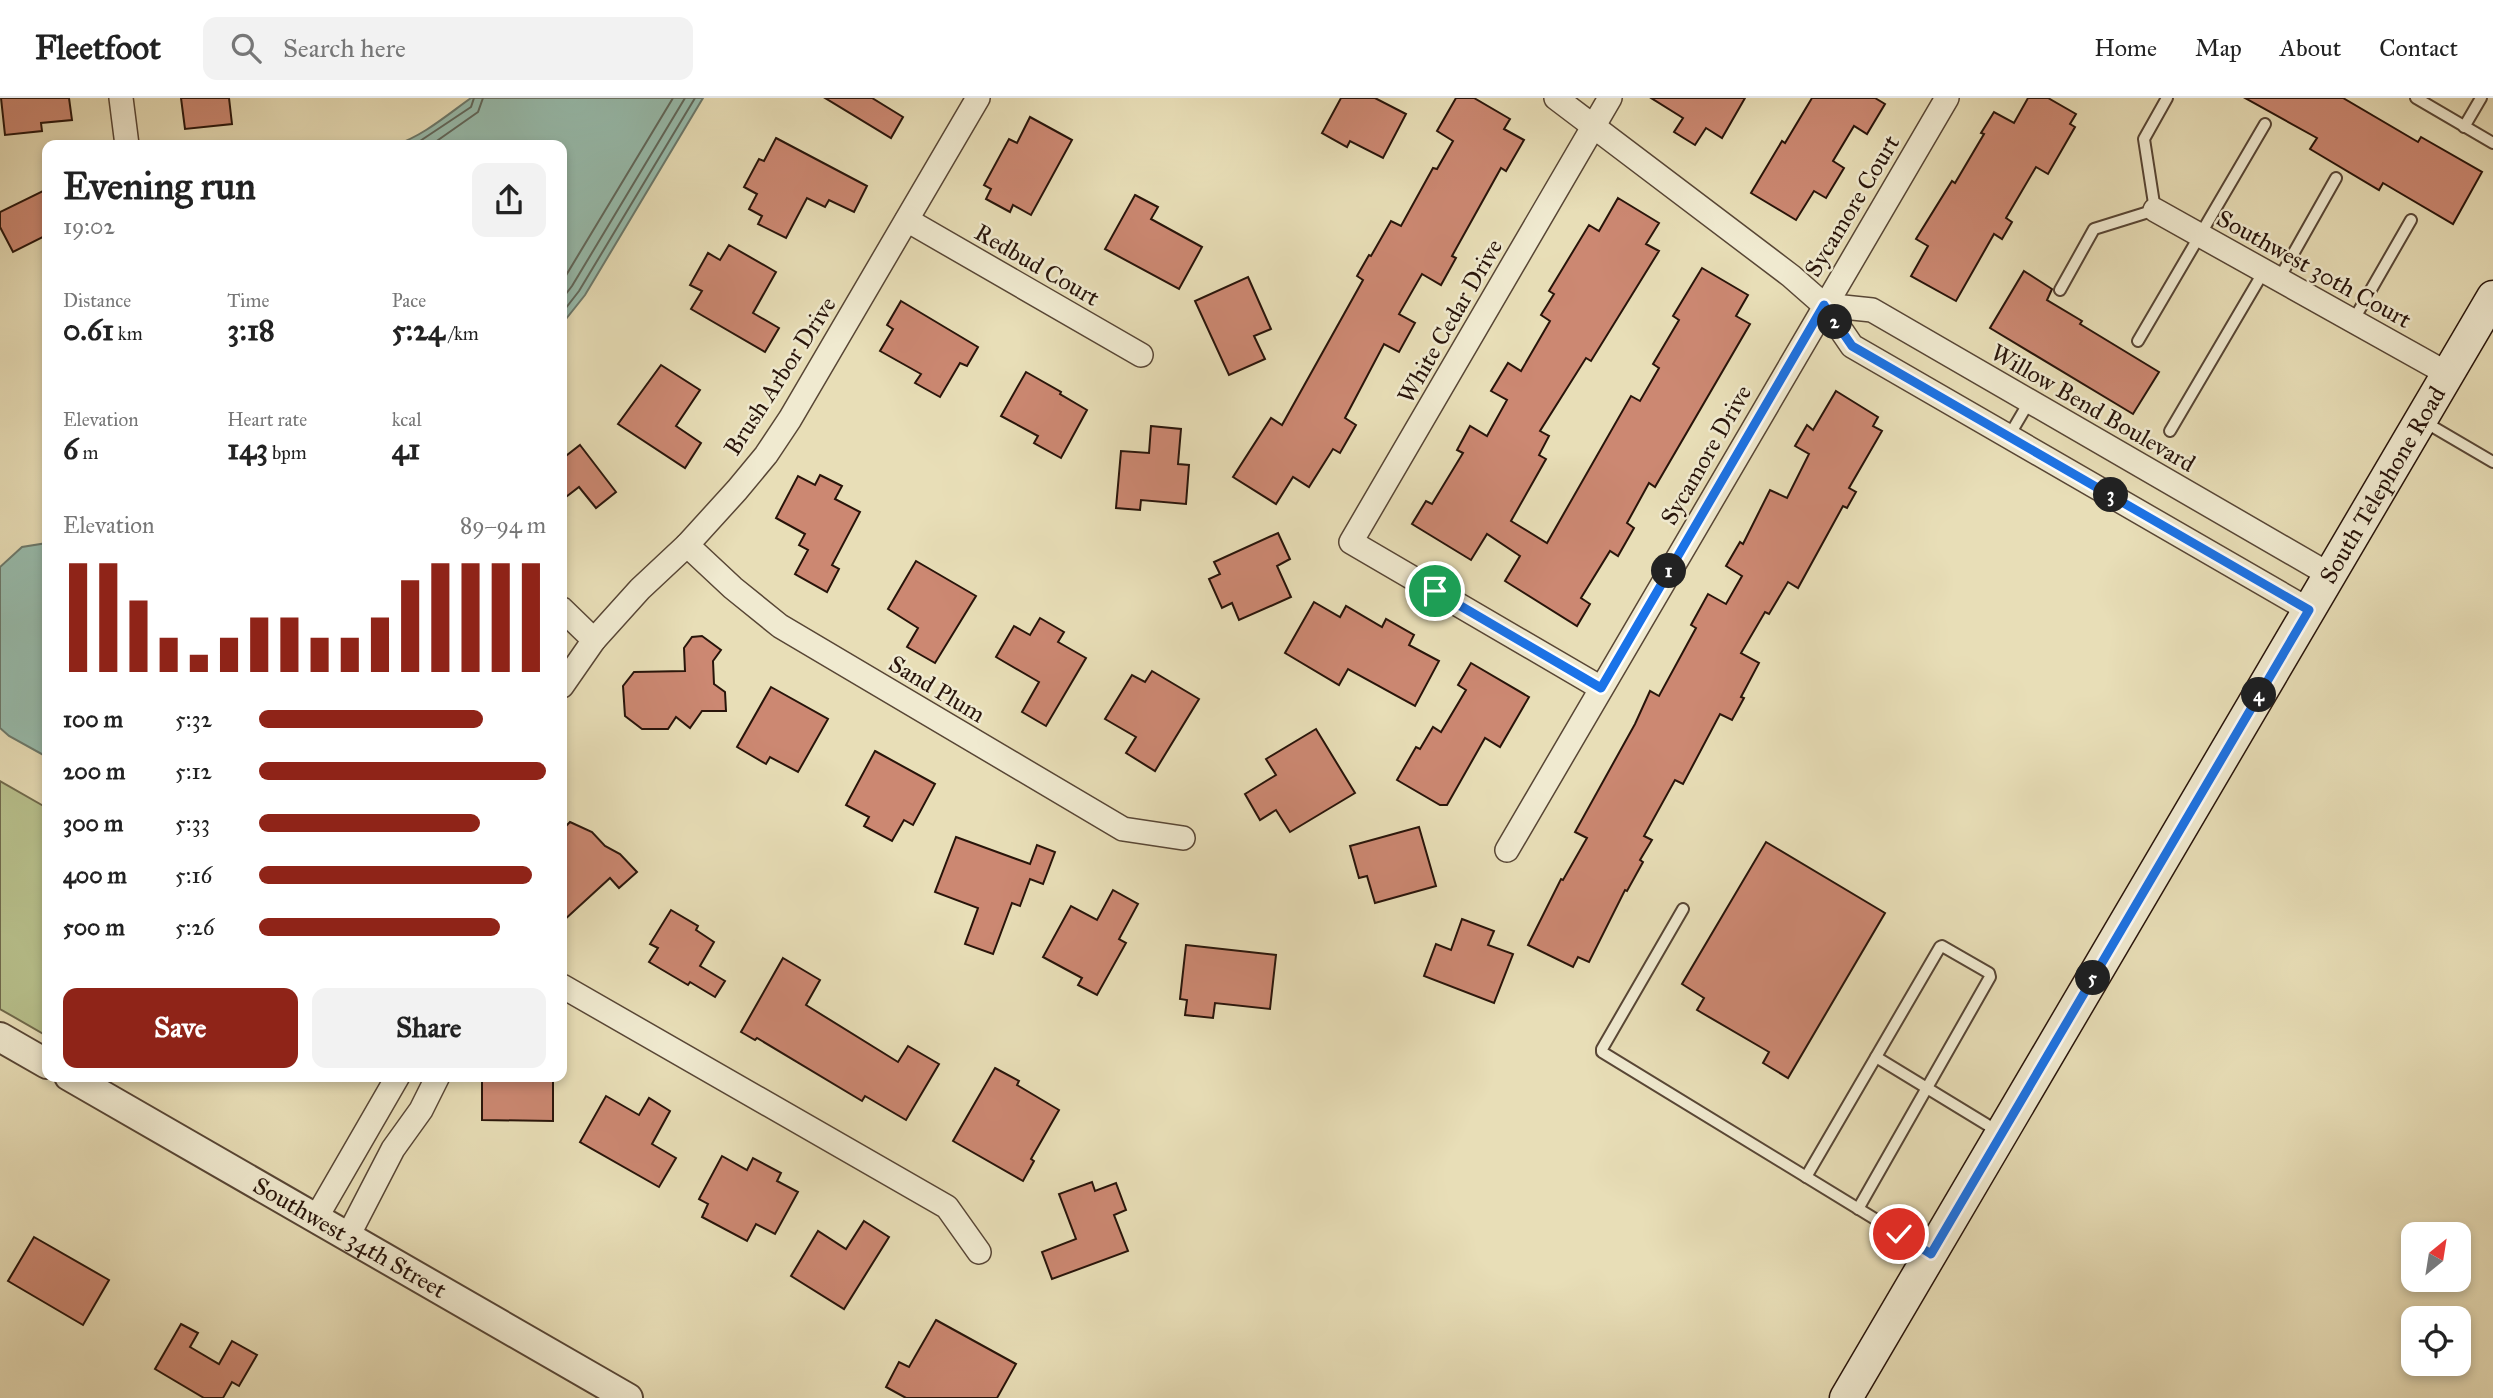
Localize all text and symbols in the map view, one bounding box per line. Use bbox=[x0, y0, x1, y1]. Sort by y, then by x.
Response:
search box bbox=[203, 17, 693, 80]
text: Fleetfoot bbox=[35, 28, 161, 68]
icon: search bbox=[227, 29, 265, 67]
text: Search here bbox=[283, 32, 406, 64]
text: Home bbox=[2094, 33, 2157, 63]
text: Map bbox=[2195, 33, 2242, 63]
text: About bbox=[2280, 33, 2341, 63]
text: Contact bbox=[2379, 33, 2458, 63]
street label: Sycamore Court bbox=[1798, 129, 1906, 282]
text: Evening run bbox=[63, 163, 256, 209]
button: share bbox=[472, 163, 546, 237]
street label: Southwest 30th Court bbox=[2211, 203, 2417, 335]
text: 19:02 bbox=[63, 212, 115, 240]
street label: Redbud Court bbox=[969, 217, 1105, 313]
street label: White Cedar Drive bbox=[1391, 234, 1509, 408]
text: Distance bbox=[63, 289, 131, 312]
text: Time bbox=[227, 289, 269, 312]
text: Pace bbox=[392, 289, 426, 312]
street label: Brush Arbor Drive bbox=[717, 291, 843, 461]
pin: 2 bbox=[1818, 304, 1853, 340]
text: 2 bbox=[1830, 310, 1839, 333]
text: 0.61 bbox=[63, 312, 114, 348]
text: 3:18 bbox=[227, 312, 275, 348]
text: 5:24 bbox=[392, 312, 445, 348]
text: km bbox=[114, 322, 143, 345]
text: /km bbox=[445, 322, 479, 345]
street label: Willow Bend Boulevard bbox=[1985, 337, 2201, 479]
street label: Sycamore Drive bbox=[1654, 380, 1758, 530]
street label: South Telephone Road bbox=[2313, 381, 2452, 589]
text: Elevation bbox=[63, 408, 138, 431]
text: Heart rate bbox=[227, 408, 307, 431]
text: kcal bbox=[392, 408, 422, 431]
text: 6 bbox=[63, 431, 78, 467]
text: 143 bbox=[227, 431, 268, 467]
text: 41 bbox=[392, 431, 420, 467]
text: m bbox=[78, 441, 98, 464]
text: bpm bbox=[268, 441, 307, 464]
pin: 3 bbox=[2094, 478, 2128, 512]
text: 3 bbox=[2107, 483, 2114, 506]
text: Elevation bbox=[63, 511, 154, 539]
text: 89–94 m bbox=[460, 511, 546, 539]
pin: 1 bbox=[1652, 554, 1686, 588]
text: 1 bbox=[1665, 559, 1672, 582]
pin bbox=[1405, 561, 1465, 621]
icon: arrive bbox=[1416, 572, 1454, 610]
street label: Sand Plum bbox=[883, 649, 991, 729]
pin: 4 bbox=[2242, 678, 2276, 712]
text: 4 bbox=[2253, 683, 2264, 706]
text: 100 m bbox=[63, 705, 123, 733]
text: 5:32 bbox=[175, 705, 212, 733]
text: 200 m bbox=[63, 757, 125, 785]
text: 5:12 bbox=[175, 757, 212, 785]
text: 300 m bbox=[63, 809, 123, 837]
text: 5:33 bbox=[175, 809, 210, 837]
text: 400 m bbox=[63, 861, 127, 889]
text: 5:16 bbox=[175, 861, 212, 889]
text: 500 m bbox=[63, 913, 125, 941]
text: 5:26 bbox=[175, 913, 215, 941]
pin: 5 bbox=[2076, 960, 2110, 996]
text: 5 bbox=[2088, 966, 2097, 989]
button: Save bbox=[63, 988, 298, 1068]
button: Share bbox=[312, 988, 546, 1068]
street label: Southwest 34th Street bbox=[248, 1170, 452, 1305]
pin bbox=[1869, 1204, 1929, 1264]
icon: check bbox=[1880, 1215, 1918, 1253]
north arrow bbox=[2401, 1222, 2471, 1292]
map controls bbox=[2401, 1222, 2471, 1376]
button: locate bbox=[2401, 1306, 2471, 1376]

